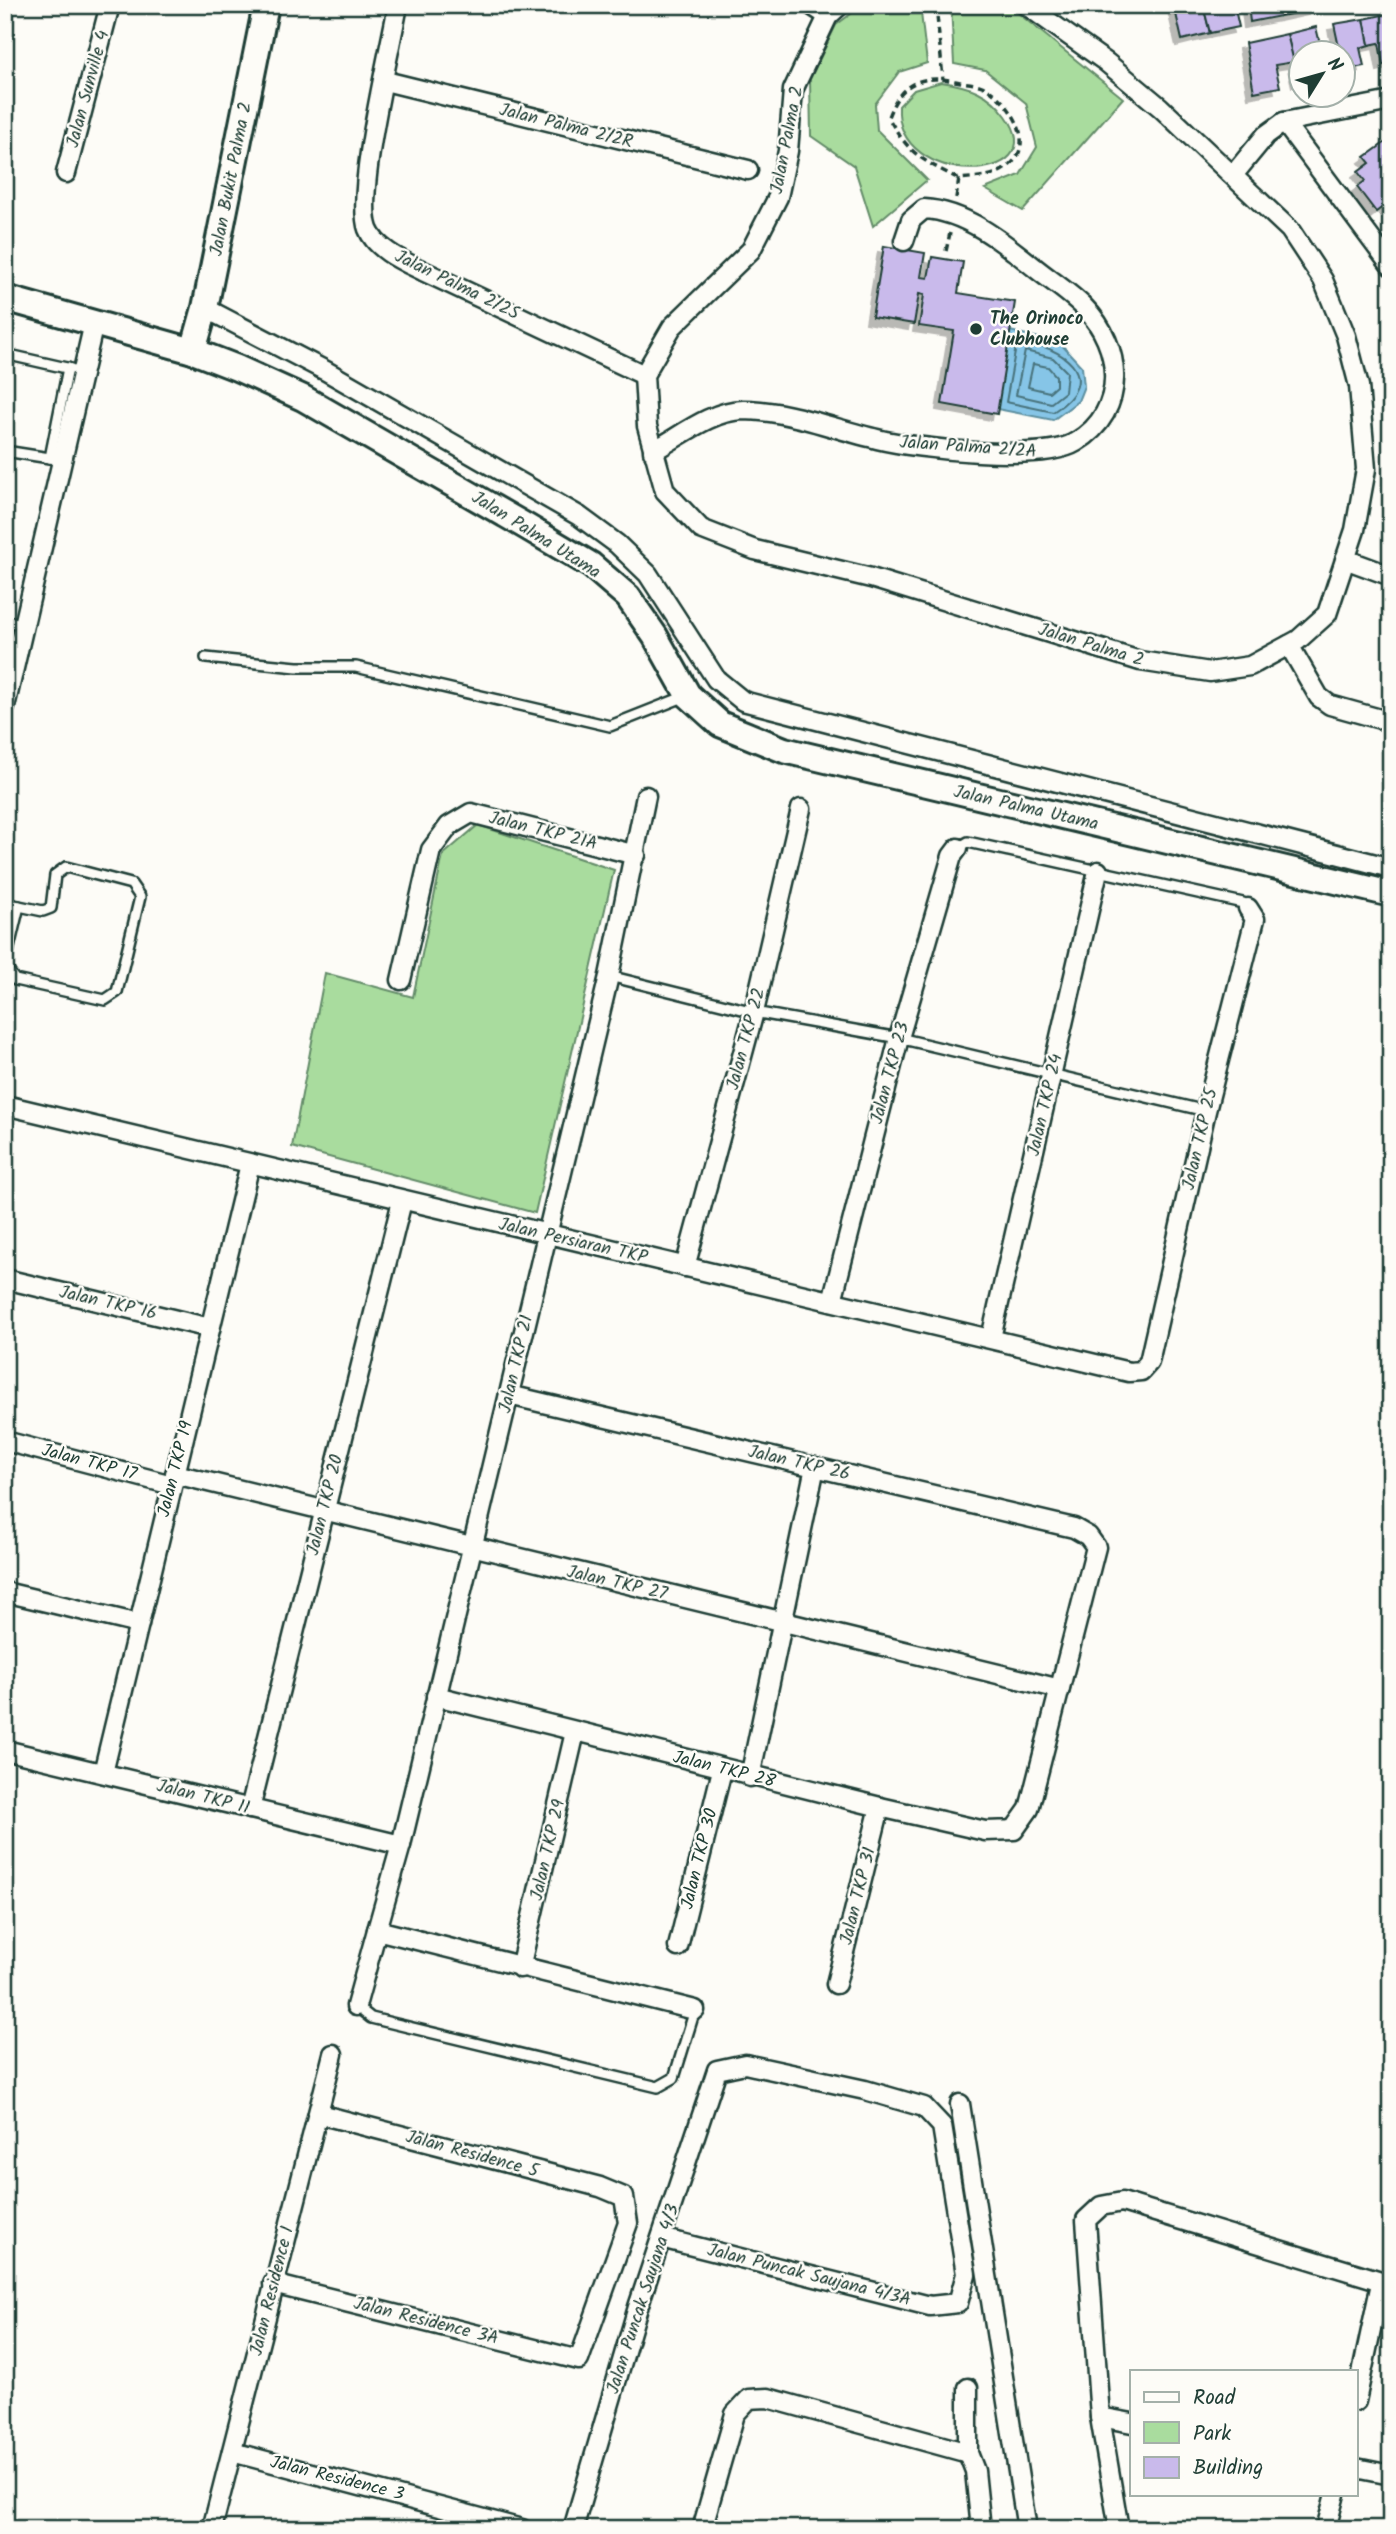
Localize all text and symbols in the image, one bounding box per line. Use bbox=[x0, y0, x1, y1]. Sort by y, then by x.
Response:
street label: Jalan Sunville 4 bbox=[58, 27, 118, 151]
north arrow bbox=[1288, 38, 1358, 108]
text: N bbox=[1318, 51, 1350, 79]
street label: Jalan Palma 2 bbox=[762, 83, 812, 197]
street label: Jalan Palma 2/2R bbox=[496, 95, 636, 157]
street label: Jalan Bukit Palma 2 bbox=[202, 99, 260, 259]
street label: Jalan Palma 2/2S bbox=[390, 242, 525, 328]
place label: The Orinoco Clubhouse bbox=[990, 305, 1083, 355]
marker: The Orinoco Clubhouse bbox=[968, 321, 984, 337]
street label: Jalan Palma 2/2A bbox=[898, 428, 1038, 466]
street label: Jalan Palma Utama bbox=[466, 483, 606, 587]
street label: Jalan Palma 2 bbox=[1034, 615, 1148, 675]
street label: Jalan Palma Utama bbox=[951, 777, 1101, 839]
street label: Jalan TKP 21A bbox=[486, 804, 600, 858]
street label: Jalan TKP 22 bbox=[718, 985, 774, 1093]
street label: Jalan TKP 23 bbox=[862, 1019, 918, 1127]
street label: Jalan TKP 24 bbox=[1019, 1051, 1071, 1159]
street label: Jalan TKP 25 bbox=[1174, 1084, 1226, 1193]
street label: Jalan Persiaran TKP bbox=[496, 1210, 652, 1273]
street label: Jalan TKP 16 bbox=[56, 1278, 160, 1328]
street label: Jalan TKP 21 bbox=[491, 1312, 541, 1416]
street label: Jalan TKP 19 bbox=[150, 1418, 202, 1520]
street label: Jalan TKP 17 bbox=[38, 1436, 141, 1490]
street label: Jalan TKP 26 bbox=[745, 1437, 853, 1489]
street label: Jalan TKP 20 bbox=[298, 1451, 352, 1559]
street label: Jalan TKP 27 bbox=[564, 1557, 671, 1609]
street label: Jalan TKP 28 bbox=[670, 1743, 779, 1797]
street label: Jalan TKP 11 bbox=[153, 1771, 253, 1823]
street label: Jalan TKP 29 bbox=[522, 1796, 574, 1903]
street label: Jalan TKP 30 bbox=[673, 1805, 727, 1913]
street label: Jalan TKP 31 bbox=[832, 1844, 884, 1948]
street label: Jalan Residence 5 bbox=[402, 2122, 543, 2186]
street label: Jalan Puncak Saujana 4/3 bbox=[599, 2200, 687, 2398]
street label: Jalan Residence 1 bbox=[242, 2223, 302, 2359]
street label: Jalan Puncak Saujana 4/3A bbox=[704, 2236, 914, 2314]
street label: Jalan Residence 3A bbox=[351, 2289, 502, 2353]
legend bbox=[1130, 2370, 1358, 2496]
text: Road bbox=[1193, 2382, 1236, 2415]
text: Park bbox=[1193, 2418, 1231, 2451]
street label: Jalan Residence 3 bbox=[267, 2448, 407, 2510]
text: Building bbox=[1193, 2452, 1263, 2485]

